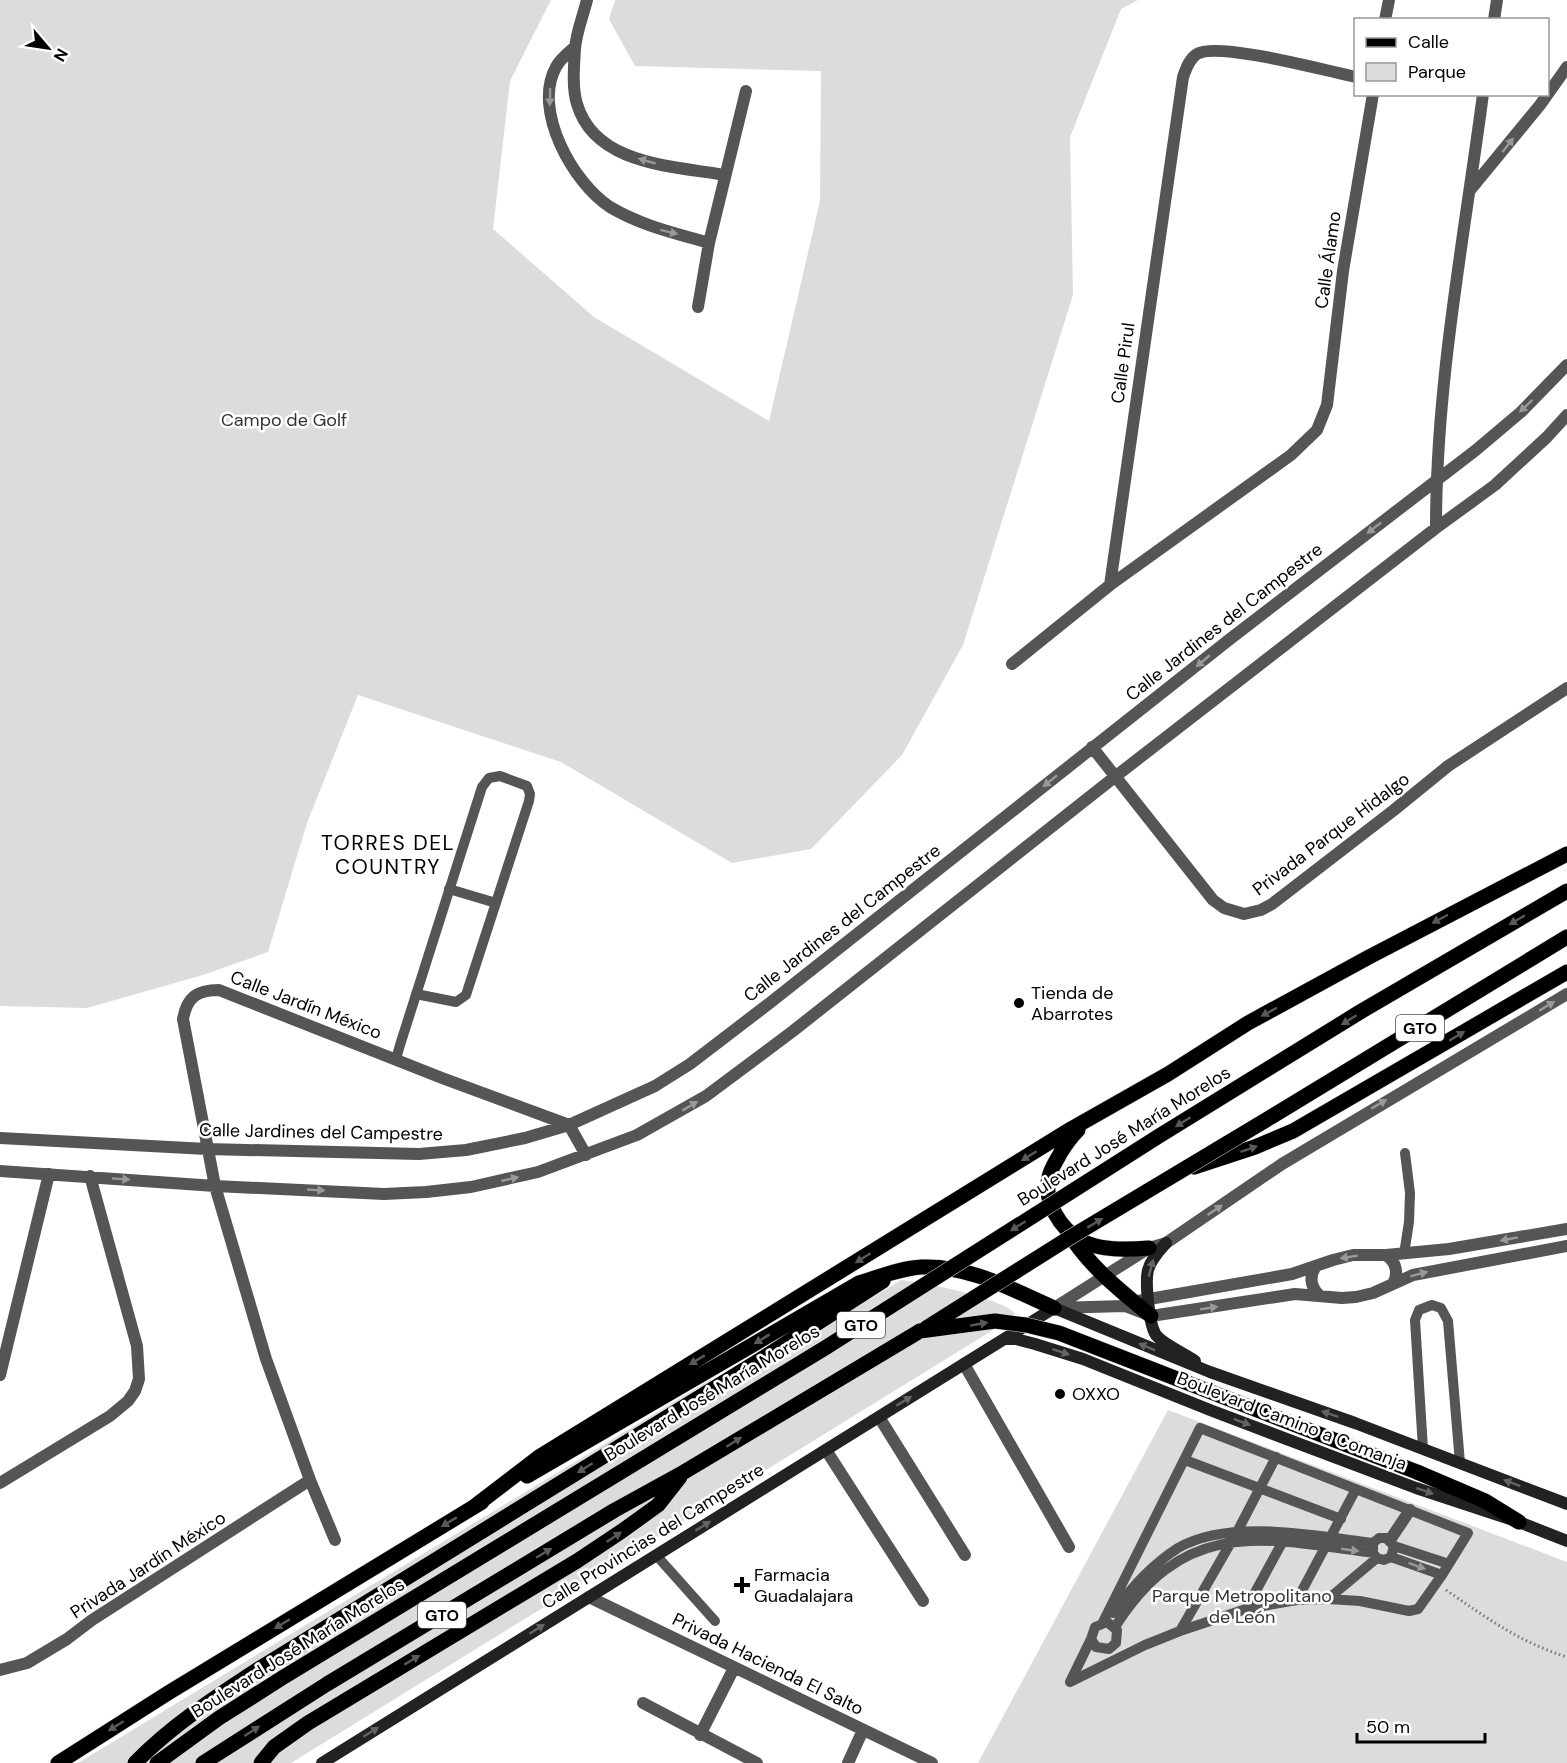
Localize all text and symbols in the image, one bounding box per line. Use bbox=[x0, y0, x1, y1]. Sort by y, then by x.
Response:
north arrow bbox=[18, 18, 78, 78]
legend bbox=[1354, 18, 1549, 96]
text: Calle bbox=[1408, 30, 1449, 54]
text: N bbox=[49, 45, 73, 65]
text: Parque bbox=[1408, 60, 1466, 84]
one-way arrow bbox=[545, 87, 555, 106]
one-way arrow bbox=[1502, 138, 1514, 153]
one-way arrow bbox=[638, 156, 656, 165]
street label: Calle Álamo bbox=[1309, 210, 1347, 310]
one-way arrow bbox=[660, 228, 679, 238]
street label: Calle Pirul bbox=[1105, 321, 1141, 405]
one-way arrow bbox=[1519, 399, 1533, 413]
park label: Campo de Golf bbox=[221, 408, 347, 432]
one-way arrow bbox=[1366, 522, 1381, 534]
street label: Calle Jardines del Campestre bbox=[1121, 538, 1327, 706]
one-way arrow bbox=[1196, 654, 1211, 667]
street label: Privada Parque Hidalgo bbox=[1248, 767, 1414, 901]
one-way arrow bbox=[1042, 774, 1057, 786]
district label: TORRES DEL COUNTRY bbox=[321, 829, 455, 881]
street label: Calle Jardines del Campestre bbox=[739, 839, 945, 1007]
one-way arrow bbox=[1432, 915, 1449, 924]
one-way arrow bbox=[1509, 915, 1525, 926]
street label: Calle Jardín México bbox=[227, 965, 385, 1045]
place label: Tienda de Abarrotes bbox=[1031, 981, 1113, 1026]
marker: Tienda de Abarrotes bbox=[1012, 996, 1026, 1010]
one-way arrow bbox=[1539, 1000, 1555, 1011]
one-way arrow bbox=[1260, 1007, 1277, 1017]
one-way arrow bbox=[1341, 1014, 1357, 1025]
road number: GTO bbox=[1396, 1015, 1444, 1041]
one-way arrow bbox=[1449, 1030, 1465, 1041]
street label: Boulevard José María Morelos bbox=[1013, 1060, 1235, 1212]
one-way arrow bbox=[1371, 1099, 1387, 1110]
one-way arrow bbox=[682, 1101, 698, 1112]
one-way arrow bbox=[1175, 1116, 1191, 1127]
street label: Calle Jardines del Campestre bbox=[199, 1118, 443, 1146]
one-way arrow bbox=[1240, 1143, 1258, 1153]
one-way arrow bbox=[1021, 1150, 1037, 1161]
one-way arrow bbox=[500, 1173, 519, 1183]
one-way arrow bbox=[112, 1174, 131, 1183]
one-way arrow bbox=[306, 1185, 325, 1194]
one-way arrow bbox=[1206, 1204, 1222, 1216]
one-way arrow bbox=[1087, 1217, 1103, 1228]
one-way arrow bbox=[1010, 1220, 1026, 1231]
one-way arrow bbox=[1500, 1234, 1519, 1243]
one-way arrow bbox=[1339, 1252, 1358, 1261]
one-way arrow bbox=[855, 1253, 871, 1264]
one-way arrow bbox=[1146, 1259, 1156, 1277]
one-way arrow bbox=[1410, 1269, 1428, 1278]
one-way arrow bbox=[1200, 1303, 1219, 1312]
road number: GTO bbox=[837, 1312, 885, 1338]
street label: Boulevard José María Morelos bbox=[600, 1319, 824, 1467]
one-way arrow bbox=[969, 1319, 988, 1328]
one-way arrow bbox=[754, 1333, 770, 1344]
one-way arrow bbox=[1138, 1342, 1156, 1351]
one-way arrow bbox=[1052, 1348, 1070, 1357]
one-way arrow bbox=[689, 1355, 705, 1366]
street label: Boulevard Camino a Comanja bbox=[1174, 1366, 1410, 1476]
place label: OXXO bbox=[1072, 1382, 1120, 1406]
marker: OXXO bbox=[1053, 1387, 1067, 1401]
one-way arrow bbox=[896, 1396, 912, 1407]
one-way arrow bbox=[1321, 1409, 1339, 1418]
one-way arrow bbox=[1234, 1418, 1252, 1428]
one-way arrow bbox=[726, 1436, 742, 1447]
street label: Calle Provincias del Campestre bbox=[537, 1457, 769, 1615]
one-way arrow bbox=[577, 1462, 593, 1473]
one-way arrow bbox=[1503, 1478, 1521, 1488]
one-way arrow bbox=[1416, 1486, 1434, 1496]
street label: Privada Jardín México bbox=[66, 1506, 230, 1624]
one-way arrow bbox=[441, 1517, 457, 1528]
one-way arrow bbox=[694, 1521, 711, 1532]
one-way arrow bbox=[606, 1531, 623, 1542]
one-way arrow bbox=[1340, 1545, 1359, 1554]
one-way arrow bbox=[536, 1547, 552, 1558]
one-way arrow bbox=[1408, 1561, 1426, 1571]
place label: Farmacia Guadalajara bbox=[754, 1563, 853, 1608]
street label: Boulevard José María Morelos bbox=[187, 1572, 409, 1724]
marker: Farmacia Guadalajara bbox=[735, 1578, 749, 1592]
park label: Parque Metropolitano de León bbox=[1152, 1584, 1332, 1629]
road number: GTO bbox=[418, 1602, 466, 1628]
street label: Privada Hacienda El Salto bbox=[668, 1607, 868, 1721]
one-way arrow bbox=[274, 1618, 290, 1629]
one-way arrow bbox=[529, 1624, 545, 1635]
one-way arrow bbox=[404, 1655, 421, 1665]
scale bar bbox=[1357, 1706, 1484, 1744]
text: 50 m bbox=[1366, 1715, 1410, 1739]
one-way arrow bbox=[108, 1720, 124, 1731]
one-way arrow bbox=[244, 1726, 260, 1737]
one-way arrow bbox=[363, 1727, 379, 1738]

